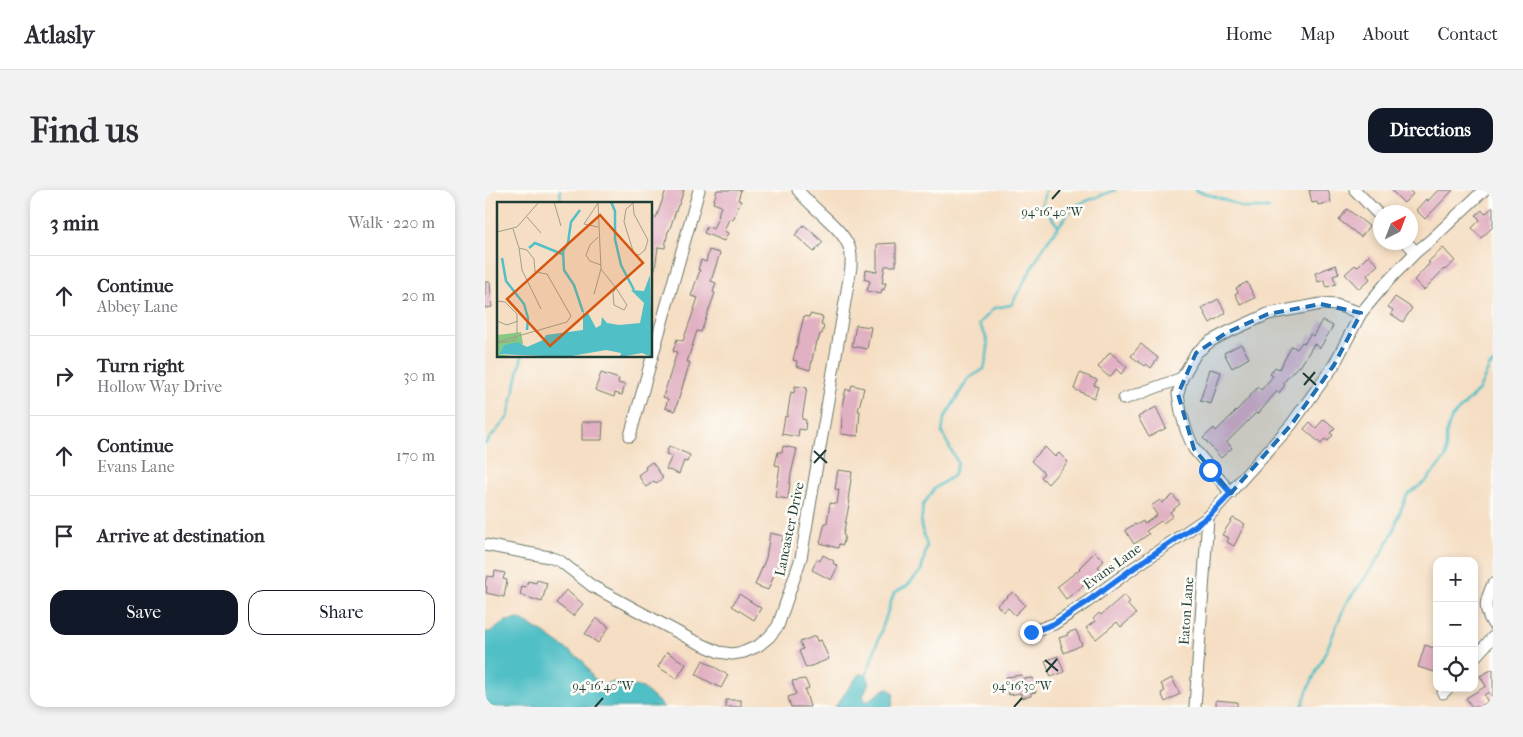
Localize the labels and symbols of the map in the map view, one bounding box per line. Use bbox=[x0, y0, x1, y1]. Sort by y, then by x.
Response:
inset map bbox=[497, 202, 653, 358]
text: 94°16'40"W bbox=[1021, 205, 1084, 219]
north arrow bbox=[1373, 205, 1418, 250]
route start bbox=[1199, 459, 1222, 482]
street label: Lancaster Drive bbox=[771, 480, 808, 578]
street label: Evans Lane bbox=[1080, 540, 1145, 593]
street label: Eaton Lane bbox=[1176, 576, 1197, 646]
route end bbox=[1020, 621, 1043, 644]
text: 94°16'40"W bbox=[572, 679, 635, 693]
text: 94°16'30"W bbox=[993, 679, 1053, 693]

